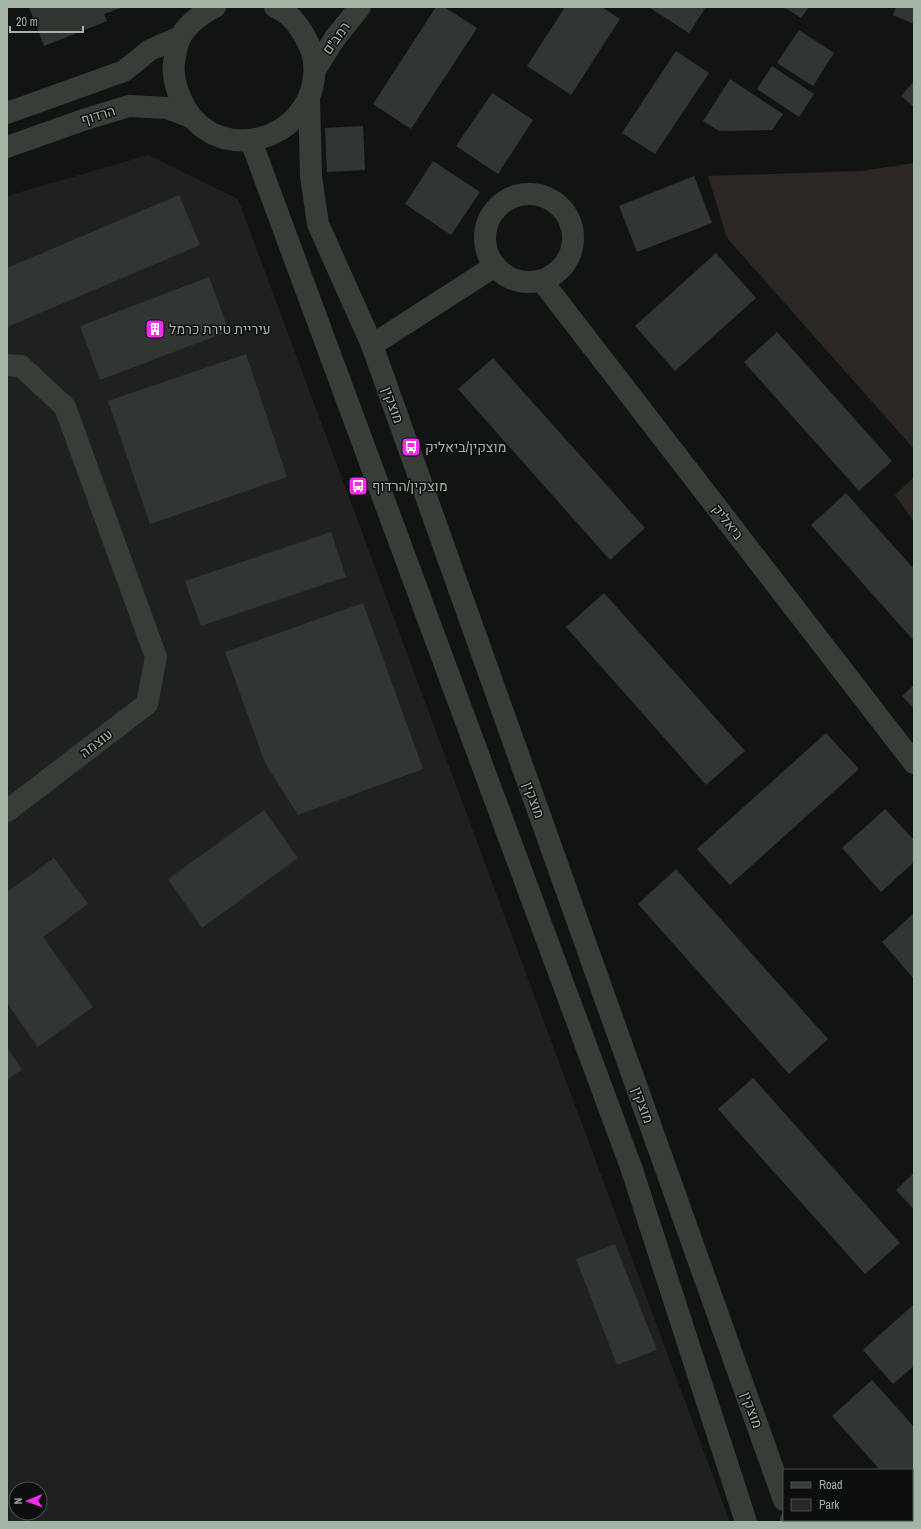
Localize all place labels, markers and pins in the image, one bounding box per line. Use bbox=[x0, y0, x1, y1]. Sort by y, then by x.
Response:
building icon: עיריית טירת כרמל bbox=[144, 318, 166, 340]
place label: עיריית טירת כרמל bbox=[169, 320, 271, 338]
bus stop icon: מוצקין/ביאליק bbox=[400, 436, 422, 458]
place label: מוצקין/ביאליק bbox=[425, 438, 507, 456]
bus stop icon: מוצקין/הרדוף bbox=[347, 475, 369, 497]
place label: מוצקין/הרדוף bbox=[372, 477, 448, 495]

